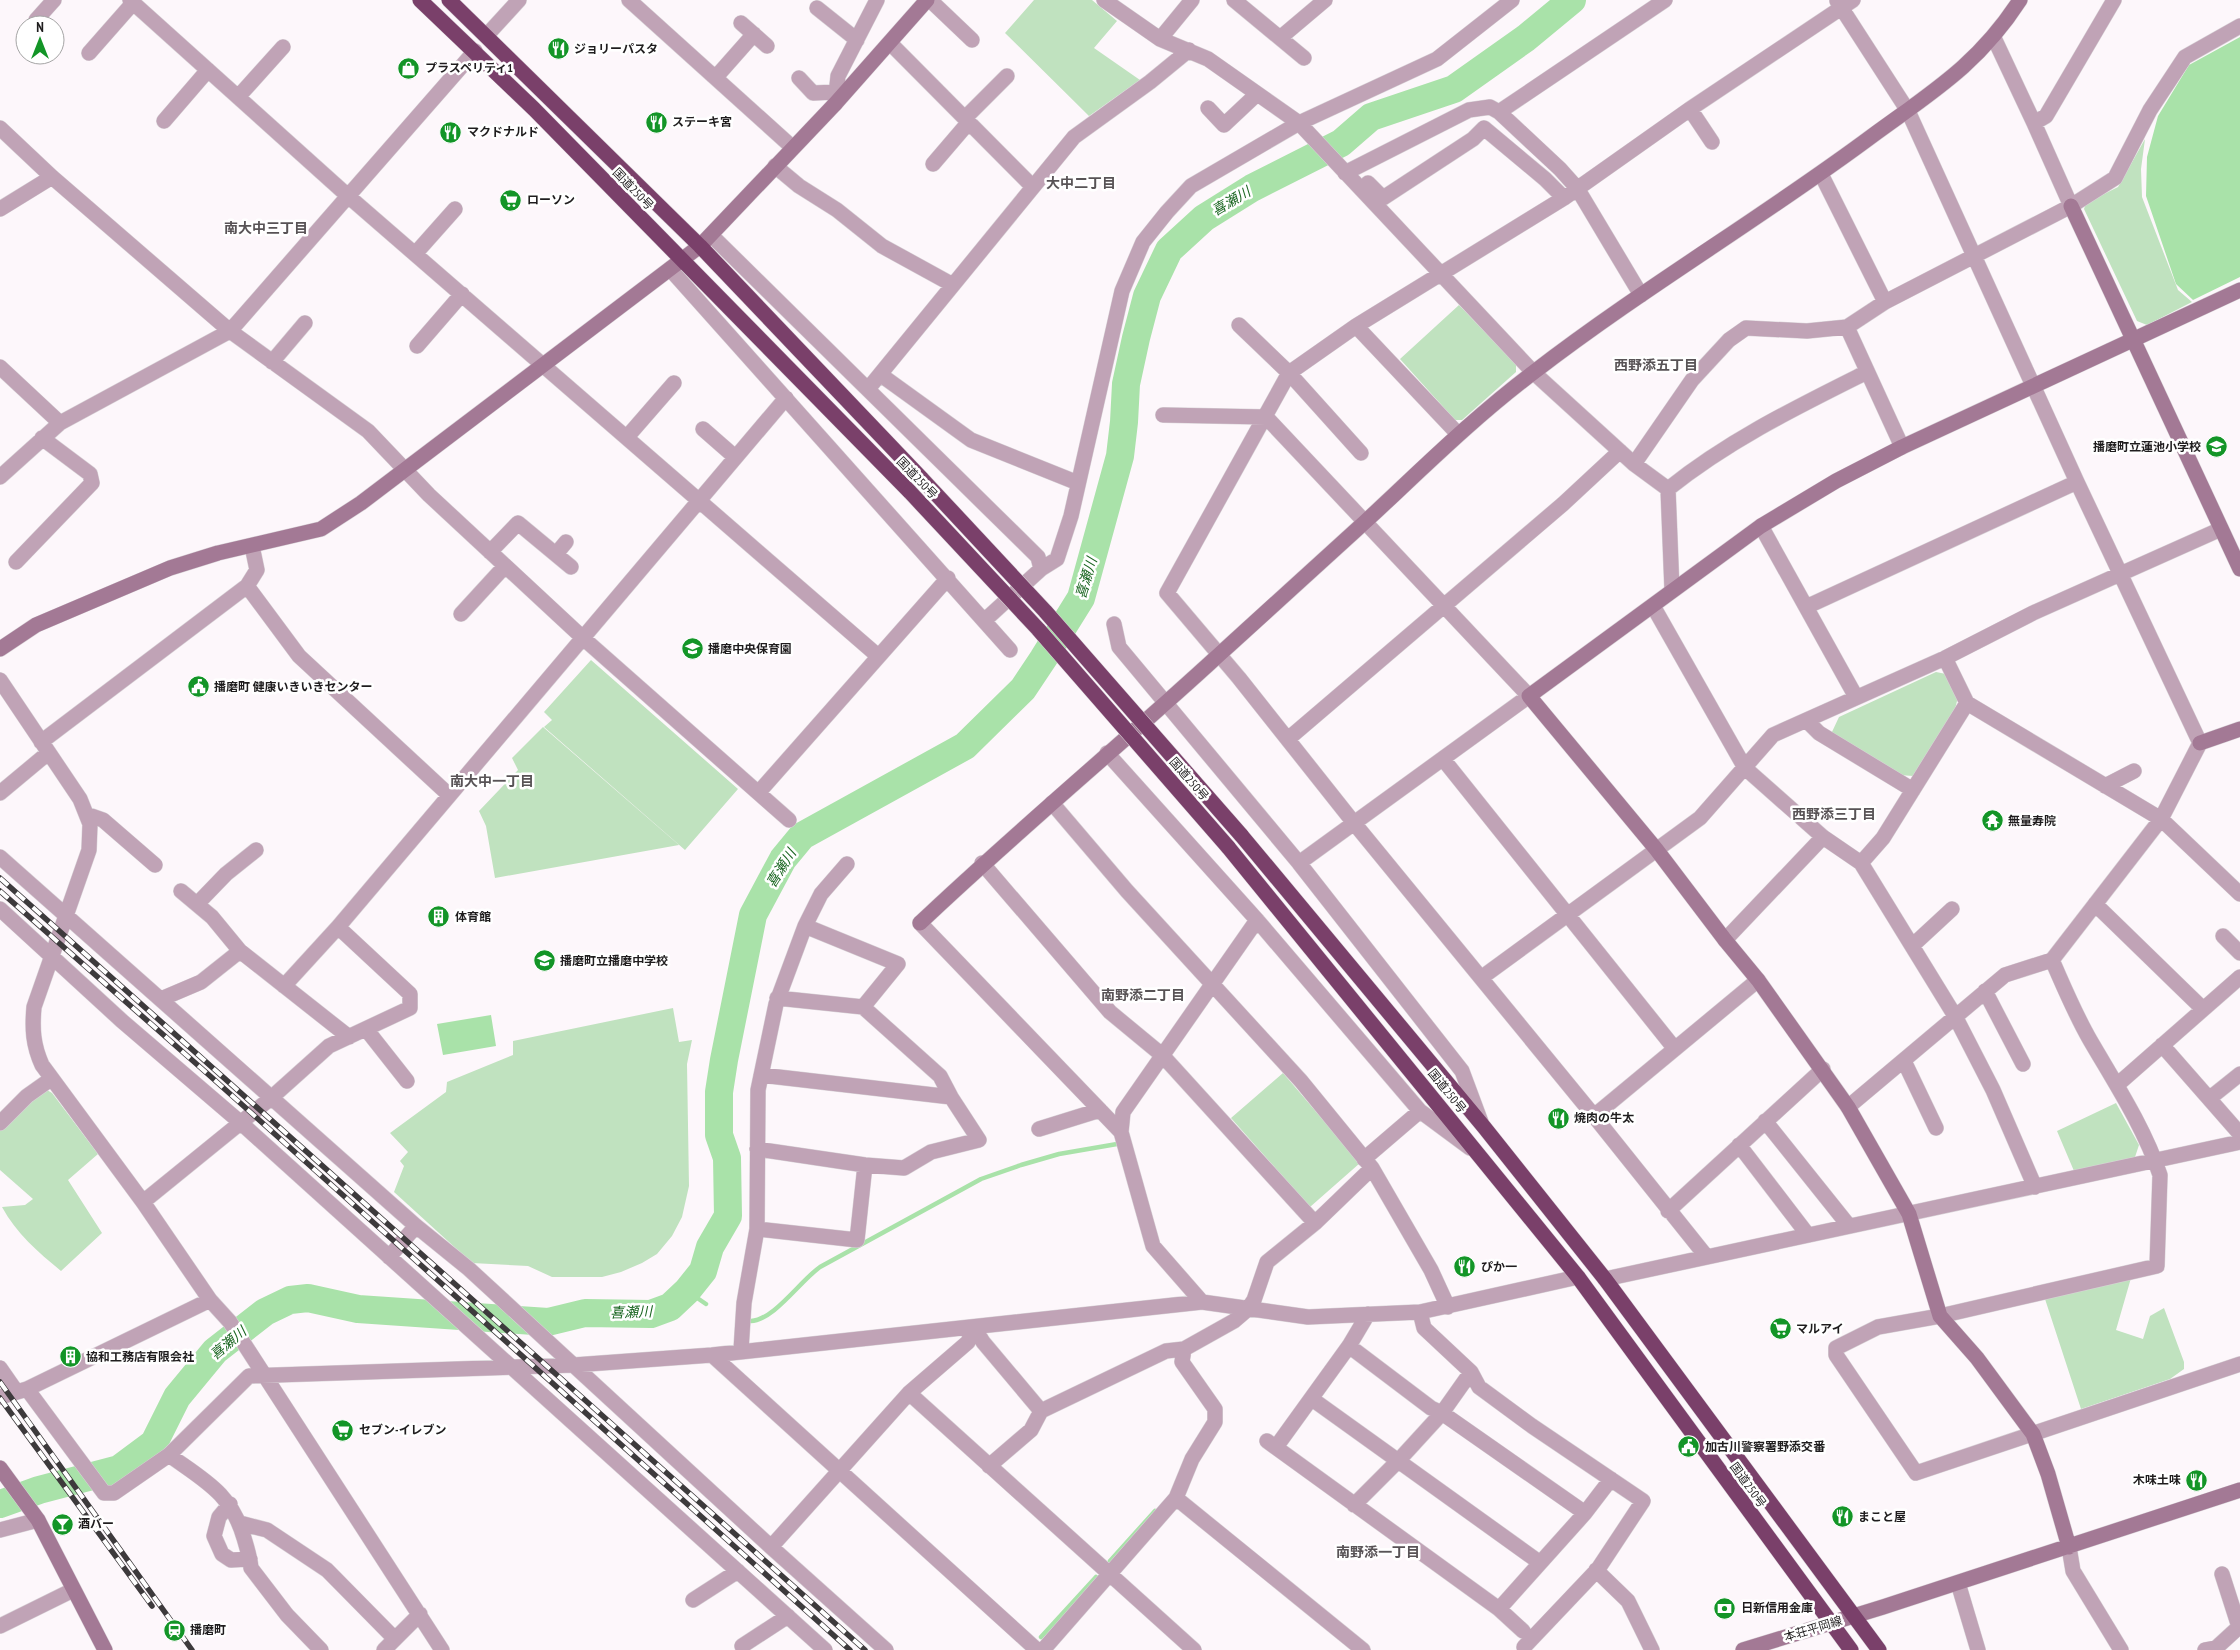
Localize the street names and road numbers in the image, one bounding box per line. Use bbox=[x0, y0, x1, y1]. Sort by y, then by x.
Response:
street label: 国道250号 bbox=[610, 165, 657, 213]
street label: 国道250号 bbox=[894, 454, 941, 502]
street label: 国道250号 bbox=[1167, 754, 1212, 803]
street label: 国道250号 bbox=[1425, 1066, 1470, 1116]
street label: 国道250号 bbox=[1727, 1459, 1770, 1510]
street label: 本荘平岡線 bbox=[1782, 1613, 1844, 1644]

